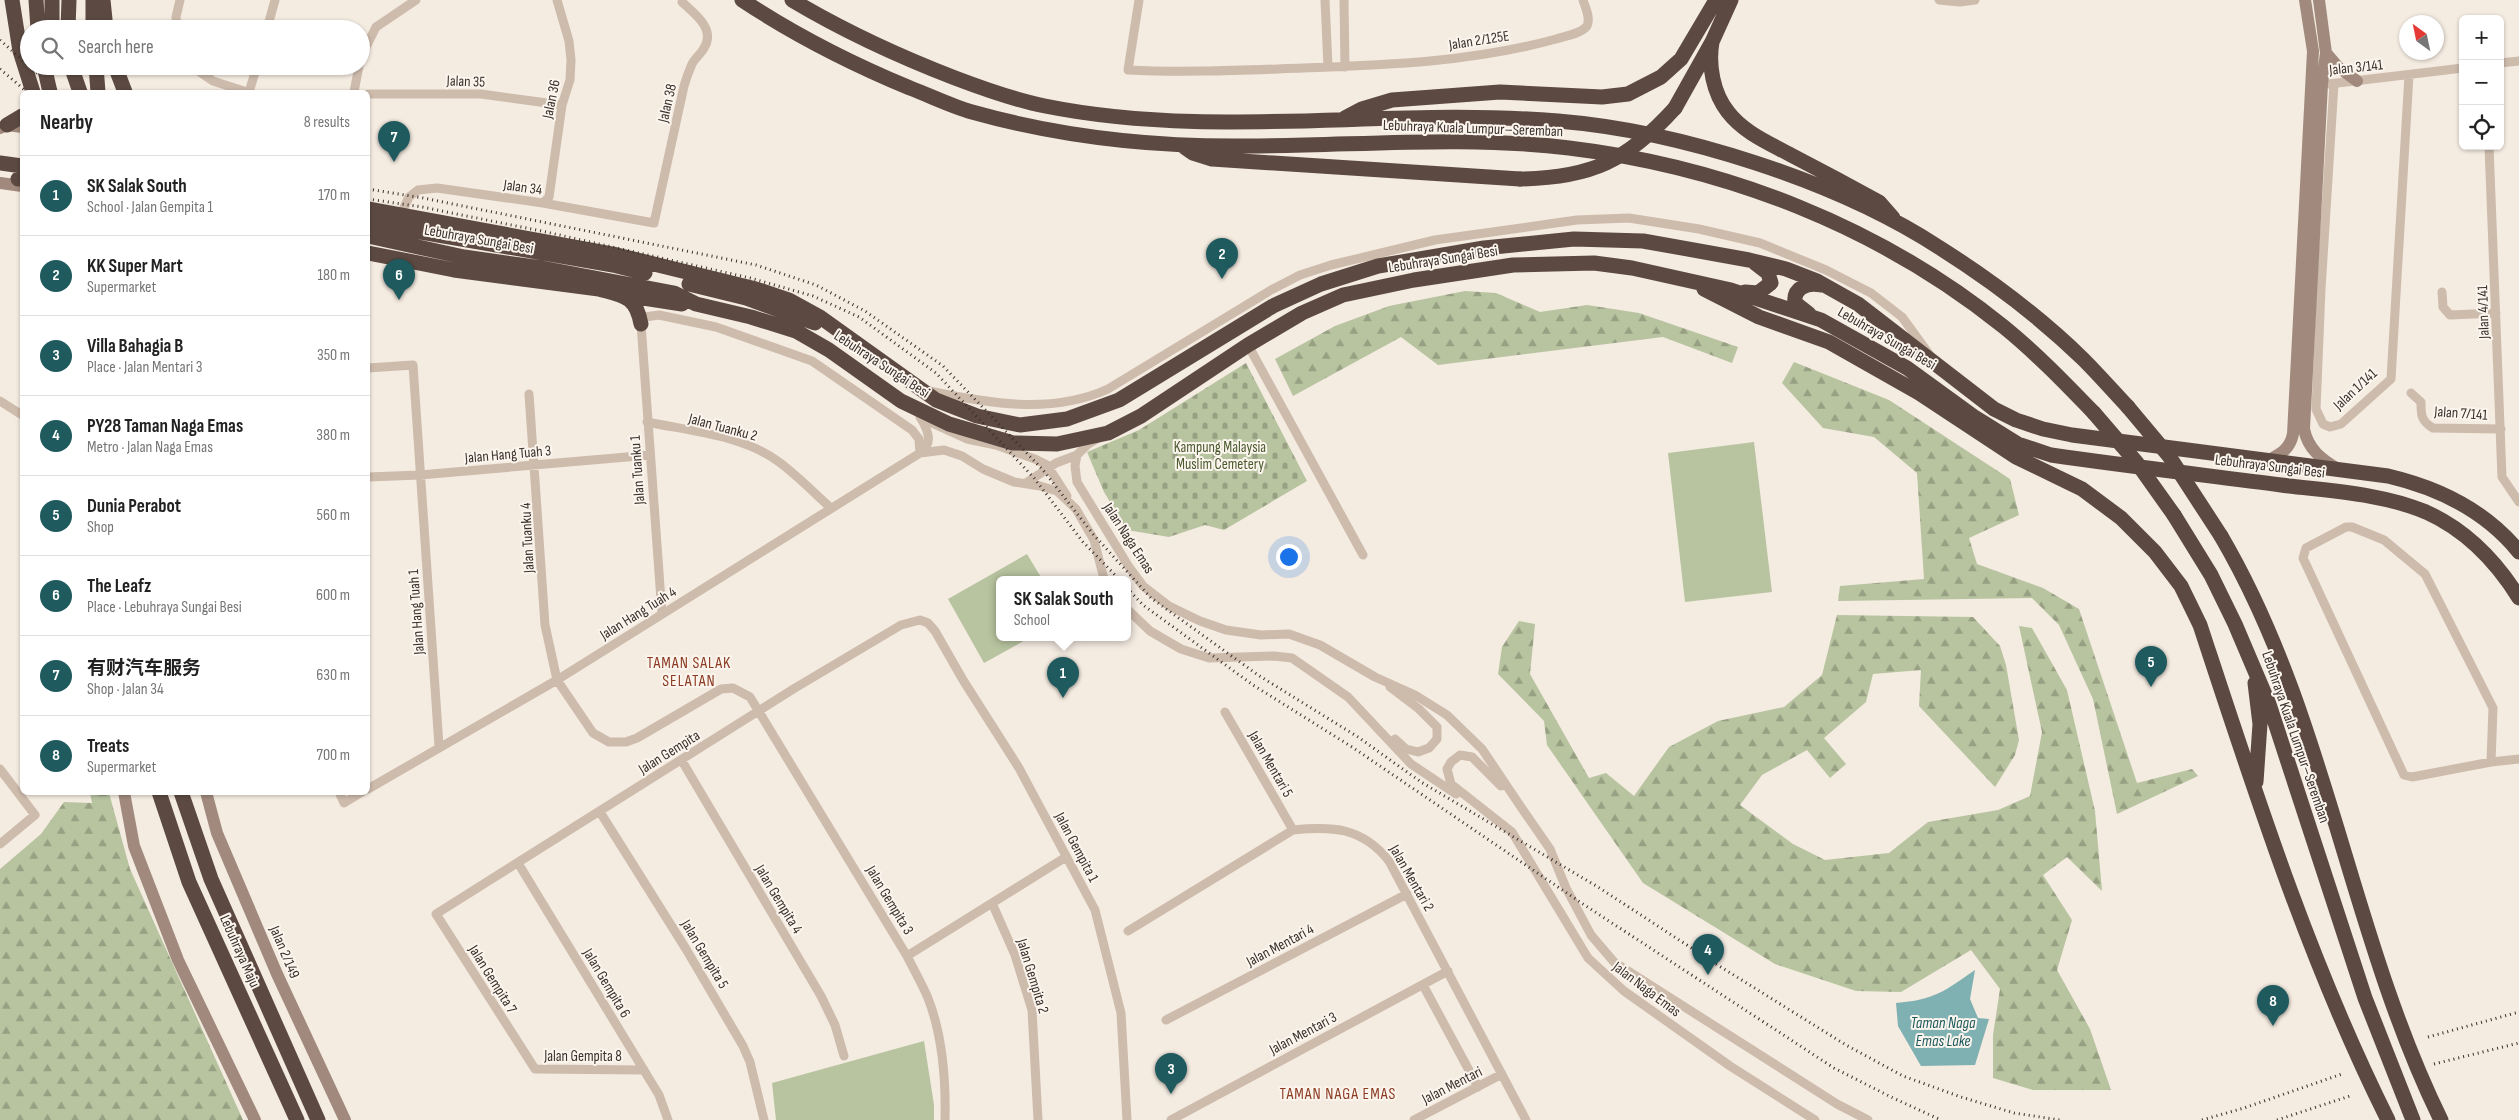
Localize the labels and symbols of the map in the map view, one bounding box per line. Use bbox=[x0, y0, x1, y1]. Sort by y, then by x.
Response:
north arrow bbox=[2399, 15, 2444, 60]
street label: Jalan 2/125E bbox=[1447, 26, 1511, 55]
street label: Jalan 3/141 bbox=[2327, 55, 2384, 80]
street label: Jalan 35 bbox=[445, 71, 486, 92]
street label: Jalan 36 bbox=[538, 78, 565, 121]
street label: Jalan 38 bbox=[654, 82, 681, 125]
street label: Lebuhraya Kuala Lumpur–Seremban bbox=[1383, 116, 1563, 141]
pin: 7 bbox=[378, 121, 410, 162]
street label: Jalan 34 bbox=[501, 175, 543, 200]
street label: Lebuhraya Sungai Besi bbox=[423, 221, 535, 258]
pin: 2 bbox=[1206, 238, 1238, 279]
street label: Lebuhraya Sungai Besi bbox=[1387, 241, 1499, 278]
pin: 6 bbox=[383, 259, 415, 300]
street label: Jalan 4/141 bbox=[2473, 284, 2494, 340]
street label: Lebuhraya Sungai Besi bbox=[1834, 303, 1940, 374]
street label: Lebuhraya Sungai Besi bbox=[830, 326, 933, 403]
street label: Jalan 1/141 bbox=[2329, 364, 2382, 415]
street label: Jalan 7/141 bbox=[2433, 402, 2489, 425]
street label: Jalan Tuanku 2 bbox=[686, 409, 759, 446]
street label: Jalan Tuanku 1 bbox=[626, 434, 649, 506]
park label: Kampung Malaysia Muslim Cemetery bbox=[1174, 438, 1266, 474]
street label: Jalan Hang Tuah 3 bbox=[463, 441, 552, 468]
street label: Lebuhraya Sungai Besi bbox=[2214, 450, 2326, 483]
street label: Jalan Naga Emas bbox=[1098, 498, 1158, 577]
street label: Jalan Tuanku 4 bbox=[516, 502, 539, 575]
your location bbox=[1276, 544, 1302, 570]
street label: Jalan Hang Tuah 1 bbox=[404, 568, 429, 656]
street label: Jalan Hang Tuah 4 bbox=[596, 582, 680, 645]
pin: 5 bbox=[2135, 646, 2167, 687]
street label: Lebuhraya Kuala Lumpur–Seremban bbox=[2257, 649, 2334, 826]
district label: TAMAN SALAK SELATAN bbox=[647, 654, 731, 691]
pin: 1 bbox=[1047, 657, 1079, 698]
street label: Jalan Gempita bbox=[634, 726, 704, 779]
street label: Jalan Mentari 5 bbox=[1243, 727, 1297, 801]
street label: Jalan Gempita 1 bbox=[1050, 808, 1103, 886]
street label: Jalan Mentari 2 bbox=[1384, 841, 1438, 915]
street label: Jalan Gempita 4 bbox=[750, 860, 807, 937]
street label: Jalan Gempita 3 bbox=[861, 861, 918, 938]
street label: Lebuhraya Maju bbox=[215, 912, 264, 990]
street label: Jalan Gempita 5 bbox=[676, 915, 733, 992]
street label: Jalan Mentari 4 bbox=[1242, 920, 1317, 972]
street label: Jalan 2/149 bbox=[265, 922, 304, 981]
pin: 4 bbox=[1692, 934, 1724, 975]
street label: Jalan Gempita 2 bbox=[1012, 935, 1053, 1016]
street label: Jalan Gempita 7 bbox=[464, 941, 521, 1017]
street label: Jalan Gempita 6 bbox=[578, 944, 635, 1021]
street label: Jalan Naga Emas bbox=[1608, 957, 1685, 1021]
pin: 8 bbox=[2257, 985, 2289, 1026]
street label: Jalan Mentari 3 bbox=[1265, 1008, 1340, 1060]
water label: Taman Naga Emas Lake bbox=[1910, 1014, 1976, 1051]
street label: Jalan Gempita 8 bbox=[543, 1047, 622, 1066]
pin: 3 bbox=[1155, 1053, 1187, 1094]
street label: Jalan Mentari bbox=[1418, 1062, 1486, 1109]
district label: TAMAN NAGA EMAS bbox=[1280, 1085, 1396, 1104]

